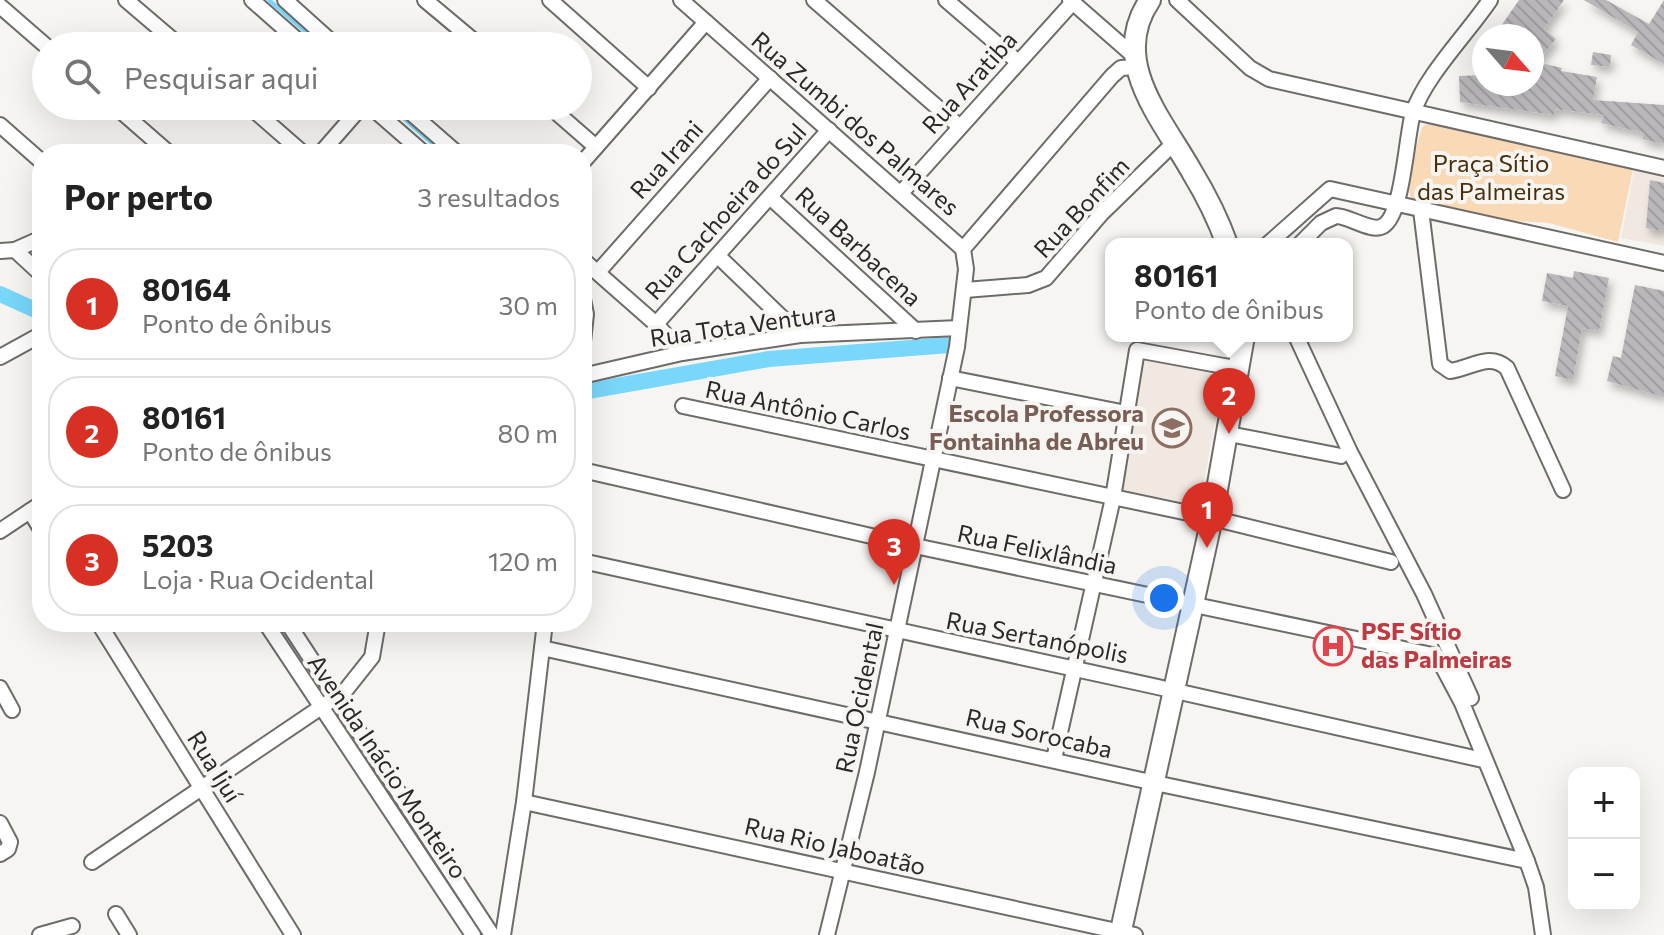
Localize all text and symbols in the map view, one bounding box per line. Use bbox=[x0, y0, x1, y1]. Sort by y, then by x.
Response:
north arrow bbox=[1472, 24, 1544, 96]
street label: Rua Zumbi dos Palmares bbox=[746, 25, 966, 221]
street label: Rua Aratiba bbox=[915, 25, 1022, 139]
search box bbox=[32, 32, 592, 120]
icon: search bbox=[60, 54, 104, 98]
text: Pesquisar aqui bbox=[124, 58, 319, 95]
street label: Rua Irani bbox=[623, 114, 708, 204]
street label: Rua Cachoeira do Sul bbox=[638, 117, 812, 305]
park label: Praça Sítio das Palmeiras bbox=[1417, 148, 1565, 205]
street label: Rua Bonfim bbox=[1027, 151, 1135, 263]
text: Por perto bbox=[64, 175, 213, 217]
street label: Rua Barbacena bbox=[790, 180, 928, 312]
text: 3 resultados bbox=[417, 181, 560, 212]
popup bbox=[1105, 238, 1353, 342]
text: 80161 bbox=[1134, 256, 1218, 293]
text: 80164 bbox=[142, 270, 231, 307]
text: 1 bbox=[86, 289, 98, 320]
text: 30 m bbox=[499, 289, 558, 320]
text: Ponto de ônibus bbox=[1134, 293, 1324, 324]
street label: Rua Tota Ventura bbox=[648, 297, 838, 352]
text: Ponto de ônibus bbox=[142, 307, 332, 338]
pin: 2 bbox=[1203, 368, 1255, 434]
street label: Rua Antônio Carlos bbox=[703, 374, 914, 445]
text: 80161 bbox=[142, 398, 226, 435]
place label: Escola Professora Fontainha de Abreu bbox=[929, 398, 1144, 455]
school or university icon: Escola Professora Fontainha de Abreu bbox=[1151, 407, 1193, 449]
text: 2 bbox=[85, 417, 99, 448]
text: 80 m bbox=[498, 417, 558, 448]
text: Ponto de ônibus bbox=[142, 435, 332, 466]
pin: 1 bbox=[1181, 482, 1233, 548]
street label: Rua Felixlândia bbox=[955, 517, 1120, 580]
pin: 3 bbox=[868, 519, 920, 585]
text: 5203 bbox=[142, 526, 214, 563]
text: 3 bbox=[84, 545, 100, 576]
text: 120 m bbox=[488, 545, 558, 576]
text: Loja · Rua Ocidental bbox=[142, 563, 374, 594]
your location bbox=[1144, 578, 1184, 618]
street label: Rua Sertanópolis bbox=[944, 605, 1131, 668]
place label: PSF Sítio das Palmeiras bbox=[1361, 616, 1512, 673]
street label: Rua Ocidental bbox=[828, 620, 889, 775]
hospital icon: PSF Sítio das Palmeiras bbox=[1312, 625, 1354, 667]
street label: Avenida Inácio Monteiro bbox=[302, 649, 474, 884]
street label: Rua Sorocaba bbox=[963, 702, 1115, 763]
street label: Rua Ijuí bbox=[182, 725, 249, 808]
map controls bbox=[1568, 767, 1640, 911]
button: + bbox=[1568, 767, 1640, 839]
street label: Rua Rio Jaboatão bbox=[742, 811, 929, 880]
button: − bbox=[1568, 839, 1640, 911]

